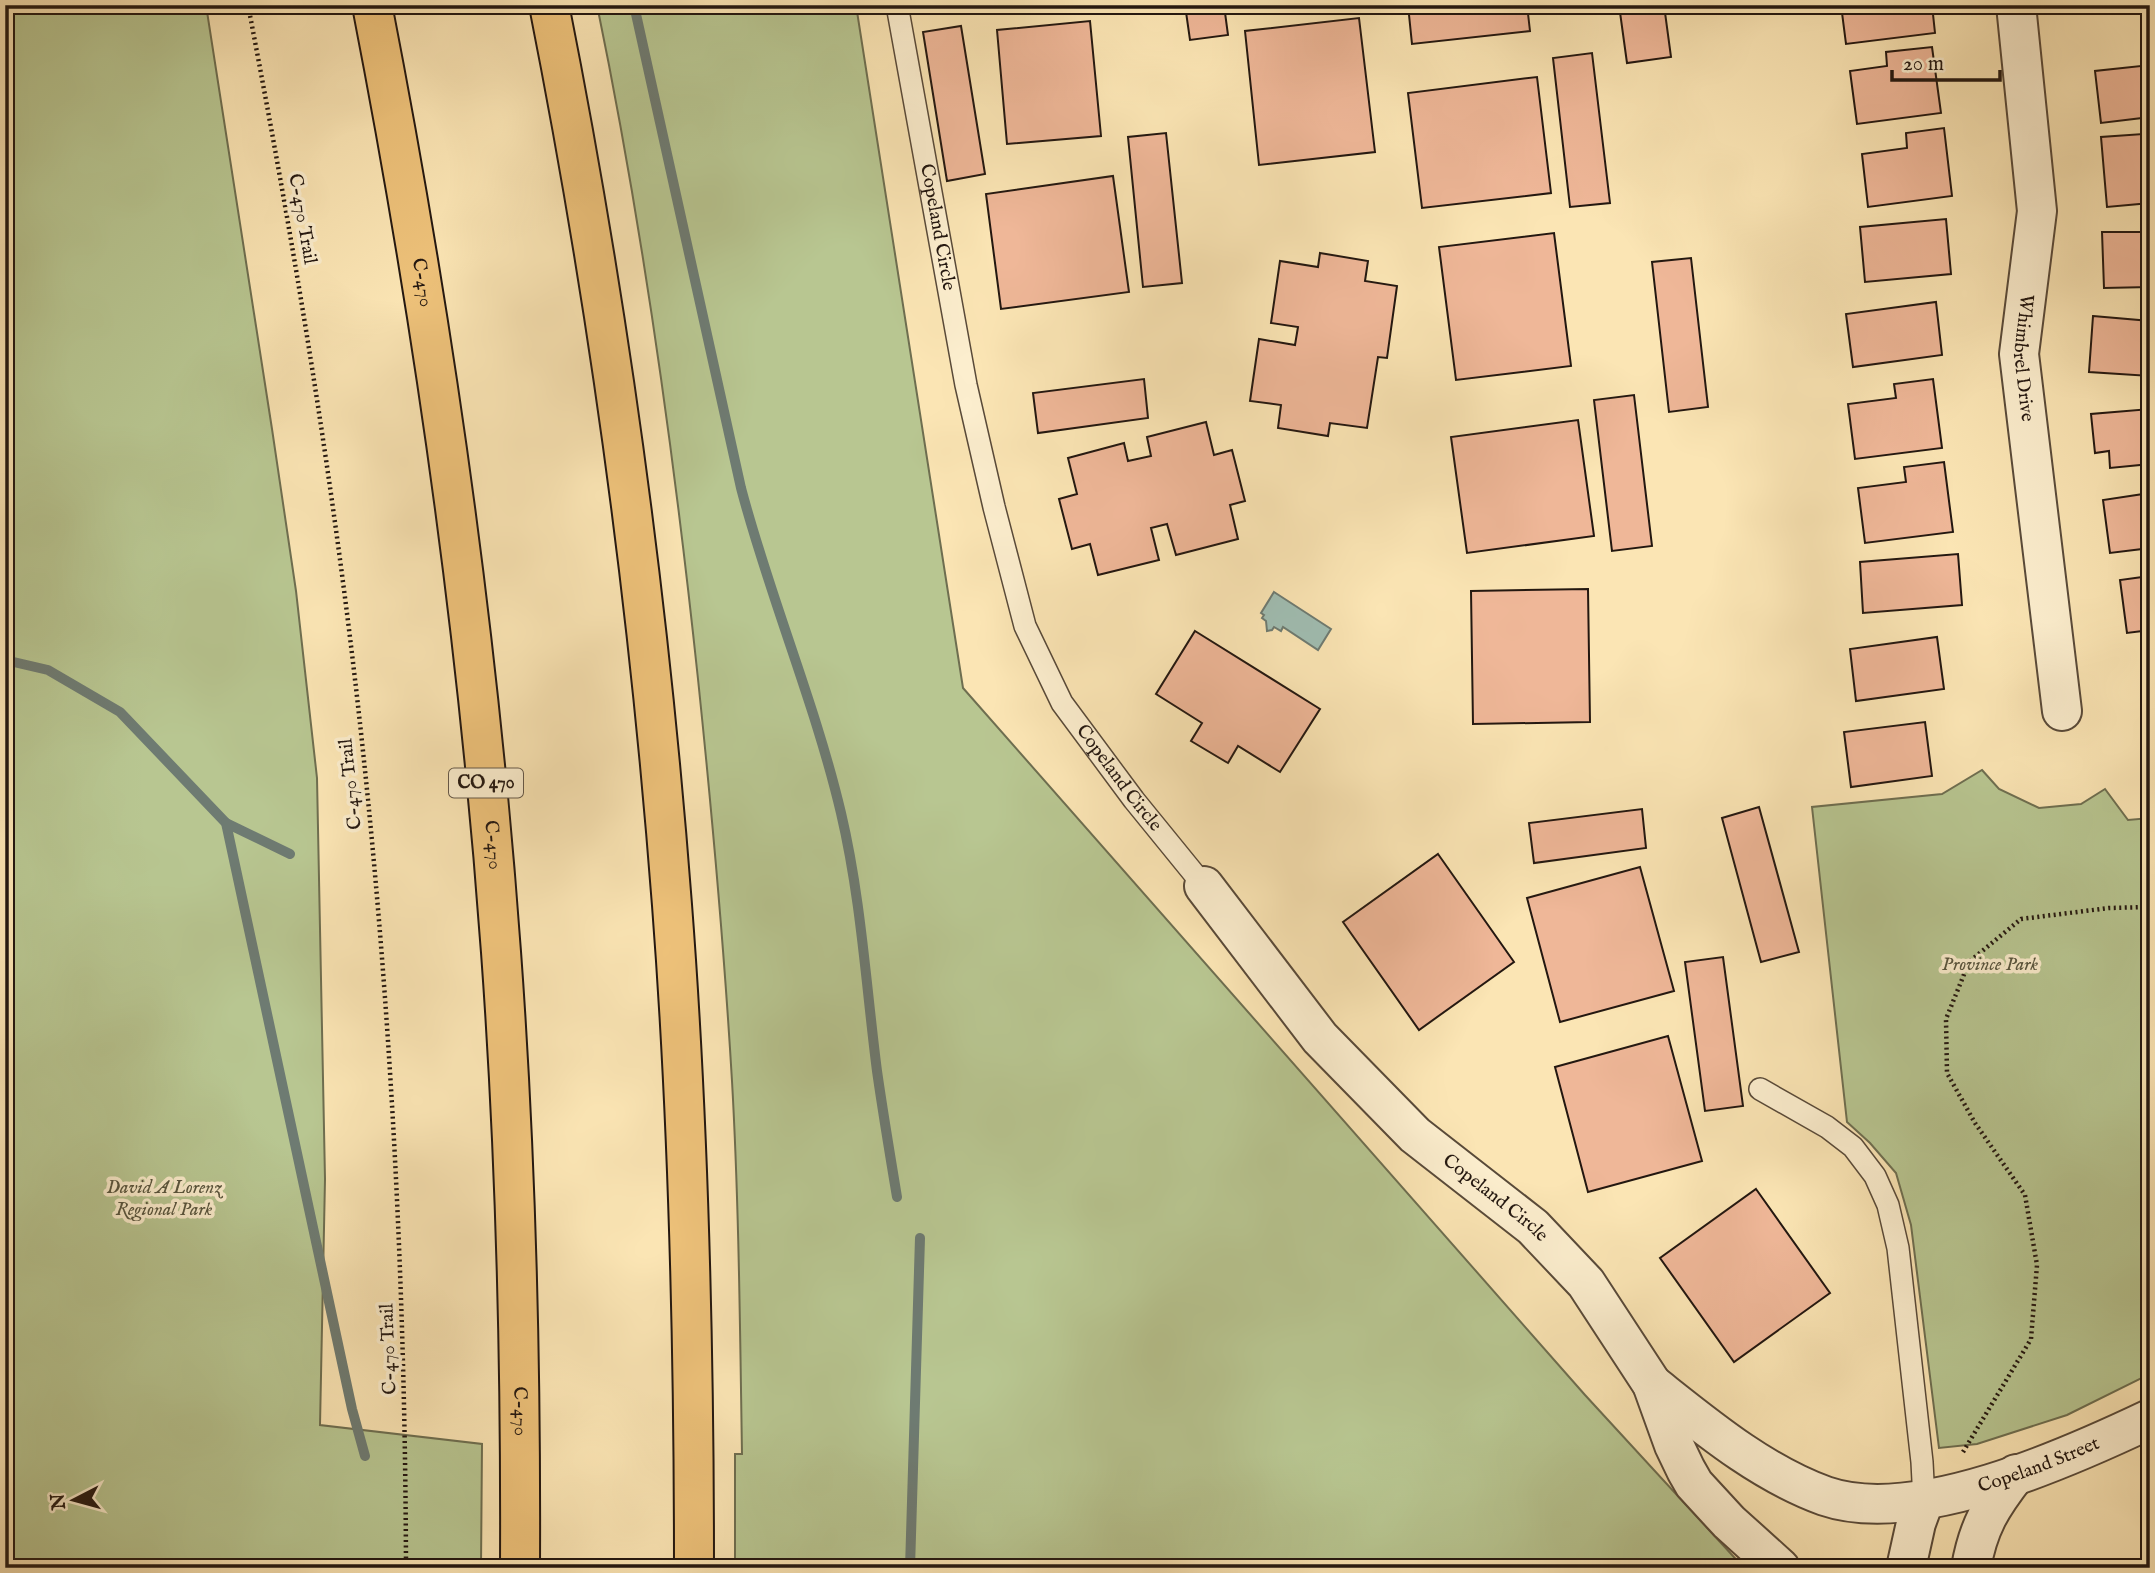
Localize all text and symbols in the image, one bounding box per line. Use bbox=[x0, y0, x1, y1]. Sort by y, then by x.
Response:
scale bar bbox=[1892, 38, 2001, 82]
text: 20 m bbox=[1903, 51, 1944, 78]
street label: Copeland Circle bbox=[914, 162, 961, 293]
street label: C-470 Trail bbox=[282, 172, 322, 267]
street label: C-470 bbox=[406, 256, 437, 309]
street label: Whimbrel Drive bbox=[2007, 293, 2039, 423]
street label: Copeland Circle bbox=[1070, 720, 1167, 837]
street label: C-470 Trail bbox=[334, 737, 368, 831]
road number: CO 470 bbox=[449, 768, 523, 798]
street label: C-470 bbox=[478, 819, 507, 871]
park label: Province Park bbox=[1942, 953, 2039, 977]
street label: Copeland Circle bbox=[1437, 1149, 1553, 1247]
park label: David A Lorenz Regional Park bbox=[107, 1176, 223, 1222]
street label: C-470 Trail bbox=[375, 1302, 403, 1395]
street label: C-470 bbox=[507, 1386, 532, 1436]
street label: Copeland Street bbox=[1975, 1432, 2104, 1499]
north arrow bbox=[38, 1464, 108, 1534]
text: N bbox=[46, 1492, 72, 1512]

